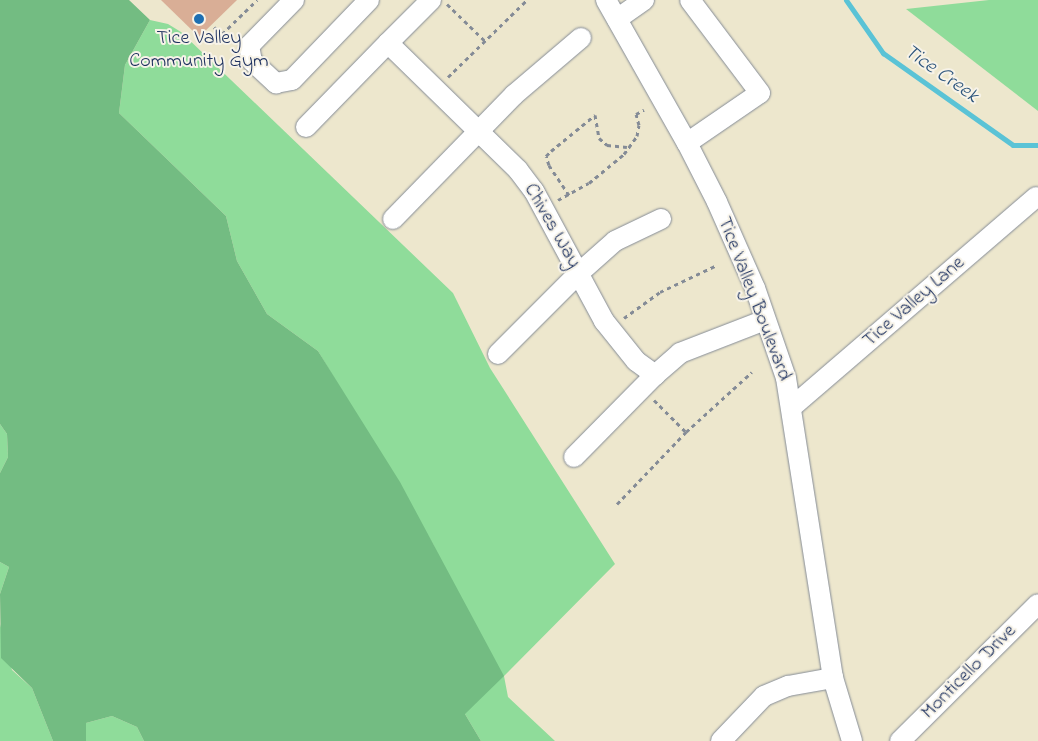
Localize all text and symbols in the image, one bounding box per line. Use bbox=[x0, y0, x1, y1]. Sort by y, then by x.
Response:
marker: Tice Valley Community Gym bbox=[193, 13, 205, 25]
place label: Tice Valley Community Gym bbox=[129, 27, 269, 74]
water label: Tice Creek bbox=[899, 39, 983, 109]
street label: Chives Way bbox=[518, 179, 586, 273]
street label: Tice Valley Boulevard bbox=[712, 214, 796, 384]
street label: Tice Valley Lane bbox=[858, 251, 970, 353]
street label: Monticello Drive bbox=[917, 620, 1021, 724]

